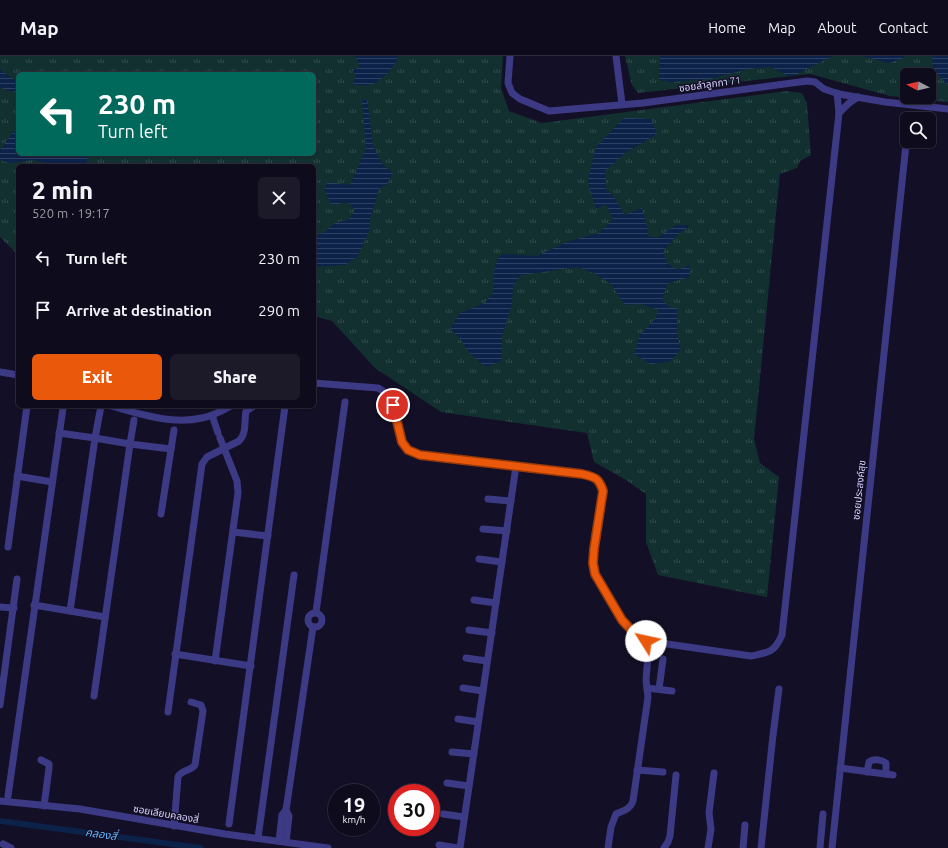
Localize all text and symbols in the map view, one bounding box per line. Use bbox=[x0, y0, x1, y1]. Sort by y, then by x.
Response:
text: Map bbox=[20, 17, 59, 39]
text: Home bbox=[708, 20, 746, 36]
text: Map bbox=[768, 20, 796, 36]
text: About bbox=[818, 20, 857, 36]
text: Contact bbox=[879, 20, 928, 36]
north arrow bbox=[900, 68, 936, 104]
map controls bbox=[900, 68, 936, 148]
street label: ซอยลำลูกกา 71 bbox=[678, 74, 742, 95]
icon: left bbox=[32, 88, 84, 140]
text: 230 m bbox=[98, 88, 176, 119]
button: search bbox=[900, 112, 936, 148]
text: Turn left bbox=[98, 121, 168, 141]
text: 2 min bbox=[32, 177, 93, 204]
button: close bbox=[258, 177, 300, 219]
text: 520 m · 19:17 bbox=[32, 206, 110, 220]
icon: left bbox=[32, 247, 54, 269]
text: Turn left bbox=[66, 250, 127, 267]
text: 230 m bbox=[258, 250, 300, 267]
icon: arrive bbox=[32, 299, 54, 321]
text: Arrive at destination bbox=[66, 302, 212, 319]
text: 290 m bbox=[258, 302, 300, 319]
button: Exit bbox=[32, 354, 162, 400]
button: Share bbox=[170, 354, 300, 400]
pin bbox=[376, 388, 410, 422]
icon: arrive bbox=[382, 394, 404, 416]
street label: ซอยประสงค์สุข bbox=[850, 460, 869, 521]
position arrow bbox=[625, 620, 667, 662]
speed limit sign: 30 bbox=[388, 784, 440, 836]
text: 19 bbox=[343, 793, 365, 816]
street label: ซอยเลียบคลองสี่ bbox=[132, 801, 200, 825]
text: km/h bbox=[342, 814, 366, 825]
water label: คลองสี่ bbox=[85, 824, 120, 842]

